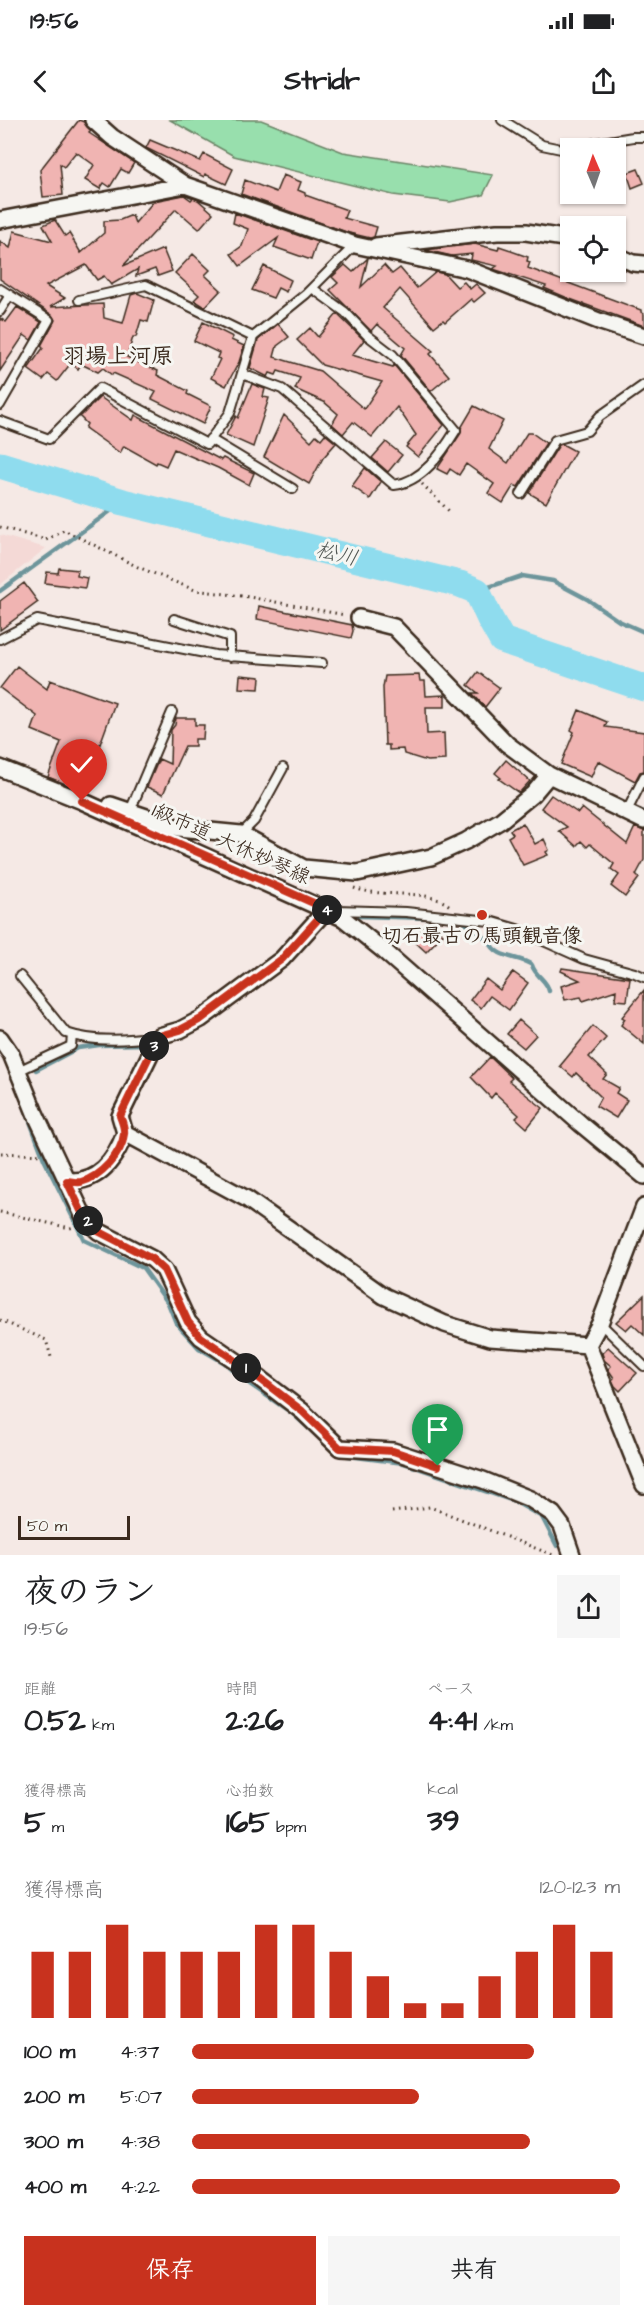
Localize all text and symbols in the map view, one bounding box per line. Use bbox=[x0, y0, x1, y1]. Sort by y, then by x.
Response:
text: 19:56 bbox=[30, 6, 78, 37]
text: Stridr bbox=[284, 62, 360, 100]
icon: back bbox=[24, 65, 57, 98]
icon: share bbox=[587, 65, 620, 98]
north arrow bbox=[560, 138, 626, 204]
map controls bbox=[560, 138, 626, 282]
button: locate bbox=[560, 216, 626, 282]
district label: 羽場上河原 bbox=[63, 341, 173, 372]
water label: 松川 bbox=[313, 535, 361, 573]
pin bbox=[56, 739, 107, 801]
icon: check bbox=[65, 748, 98, 781]
street label: 1級市道 大休妙琴線 bbox=[147, 797, 315, 891]
pin: 4 bbox=[312, 895, 342, 925]
text: 4 bbox=[322, 899, 332, 921]
marker: 切石最古の馬頭観音像 bbox=[475, 908, 489, 922]
place label: 切石最古の馬頭観音像 bbox=[382, 922, 582, 950]
pin: 3 bbox=[139, 1031, 169, 1061]
text: 3 bbox=[150, 1035, 158, 1057]
pin: 2 bbox=[73, 1206, 103, 1236]
text: 2 bbox=[83, 1210, 93, 1232]
pin: 1 bbox=[231, 1353, 261, 1383]
text: 1 bbox=[245, 1357, 247, 1379]
pin bbox=[412, 1404, 463, 1466]
icon: arrive bbox=[421, 1413, 454, 1446]
scale bar bbox=[18, 1513, 130, 1540]
text: 50 m bbox=[27, 1515, 67, 1537]
text: 夜のラン bbox=[24, 1569, 156, 1615]
button: share bbox=[557, 1575, 620, 1638]
text: 19:56 bbox=[24, 1615, 68, 1643]
text: 距離 bbox=[24, 1678, 56, 1700]
text: 時間 bbox=[226, 1678, 258, 1700]
text: ペース bbox=[427, 1678, 474, 1700]
text: 0.52 bbox=[24, 1700, 86, 1742]
text: 2:26 bbox=[226, 1700, 284, 1742]
text: 4:41 bbox=[427, 1700, 477, 1742]
text: km bbox=[86, 1714, 114, 1736]
text: /km bbox=[477, 1714, 513, 1736]
text: kcal bbox=[427, 1778, 458, 1800]
text: 獲得標高 bbox=[24, 1780, 88, 1802]
text: 心拍数 bbox=[226, 1780, 274, 1802]
text: 39 bbox=[427, 1800, 460, 1842]
text: 5 bbox=[24, 1802, 45, 1844]
text: 165 bbox=[226, 1802, 270, 1844]
text: m bbox=[45, 1816, 64, 1838]
text: bpm bbox=[270, 1816, 306, 1838]
text: 120–123 m bbox=[539, 1873, 620, 1901]
text: 獲得標高 bbox=[24, 1876, 104, 1904]
text: 100 m bbox=[24, 2038, 75, 2066]
text: 4:37 bbox=[120, 2038, 159, 2066]
text: 200 m bbox=[24, 2083, 84, 2111]
text: 5:07 bbox=[120, 2083, 162, 2111]
text: 300 m bbox=[24, 2128, 83, 2156]
text: 4:38 bbox=[120, 2128, 160, 2156]
text: 400 m bbox=[24, 2173, 86, 2201]
text: 4:22 bbox=[120, 2173, 160, 2201]
button: 保存 bbox=[24, 2236, 316, 2305]
button: 共有 bbox=[328, 2236, 620, 2305]

